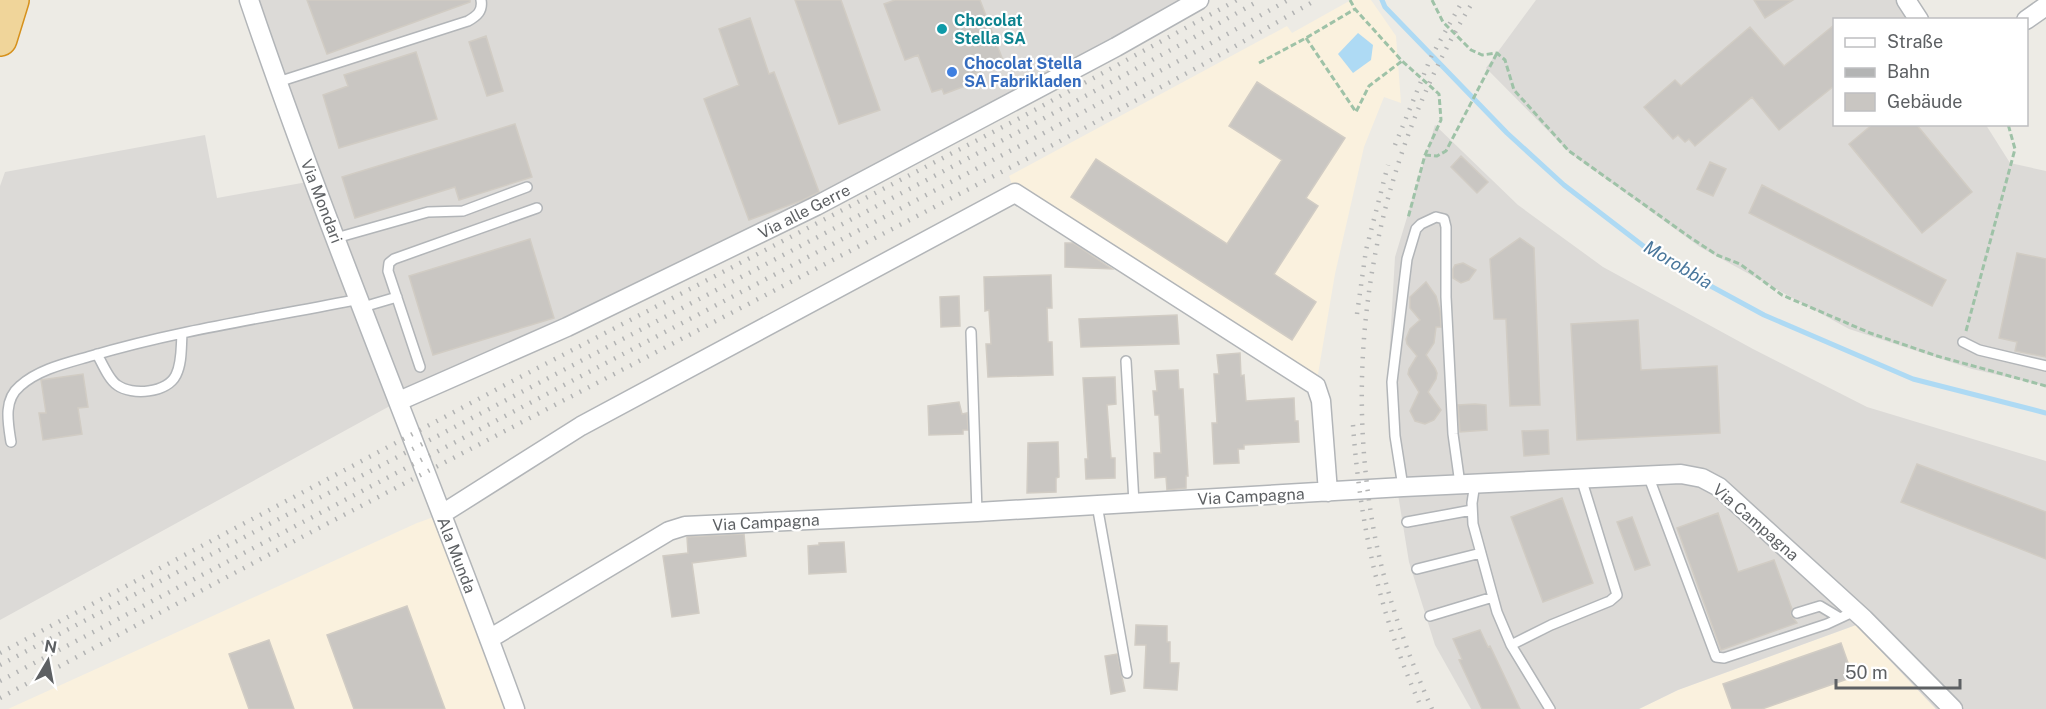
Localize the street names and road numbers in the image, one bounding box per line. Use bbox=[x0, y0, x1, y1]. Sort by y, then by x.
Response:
street label: Via Mondari bbox=[297, 157, 346, 246]
street label: Via alle Gerre bbox=[755, 180, 853, 243]
street label: Via Campagna bbox=[1709, 480, 1802, 565]
street label: Via Campagna bbox=[1197, 484, 1305, 509]
street label: Via Campagna bbox=[712, 510, 820, 535]
street label: Ala Munda bbox=[433, 514, 480, 596]

